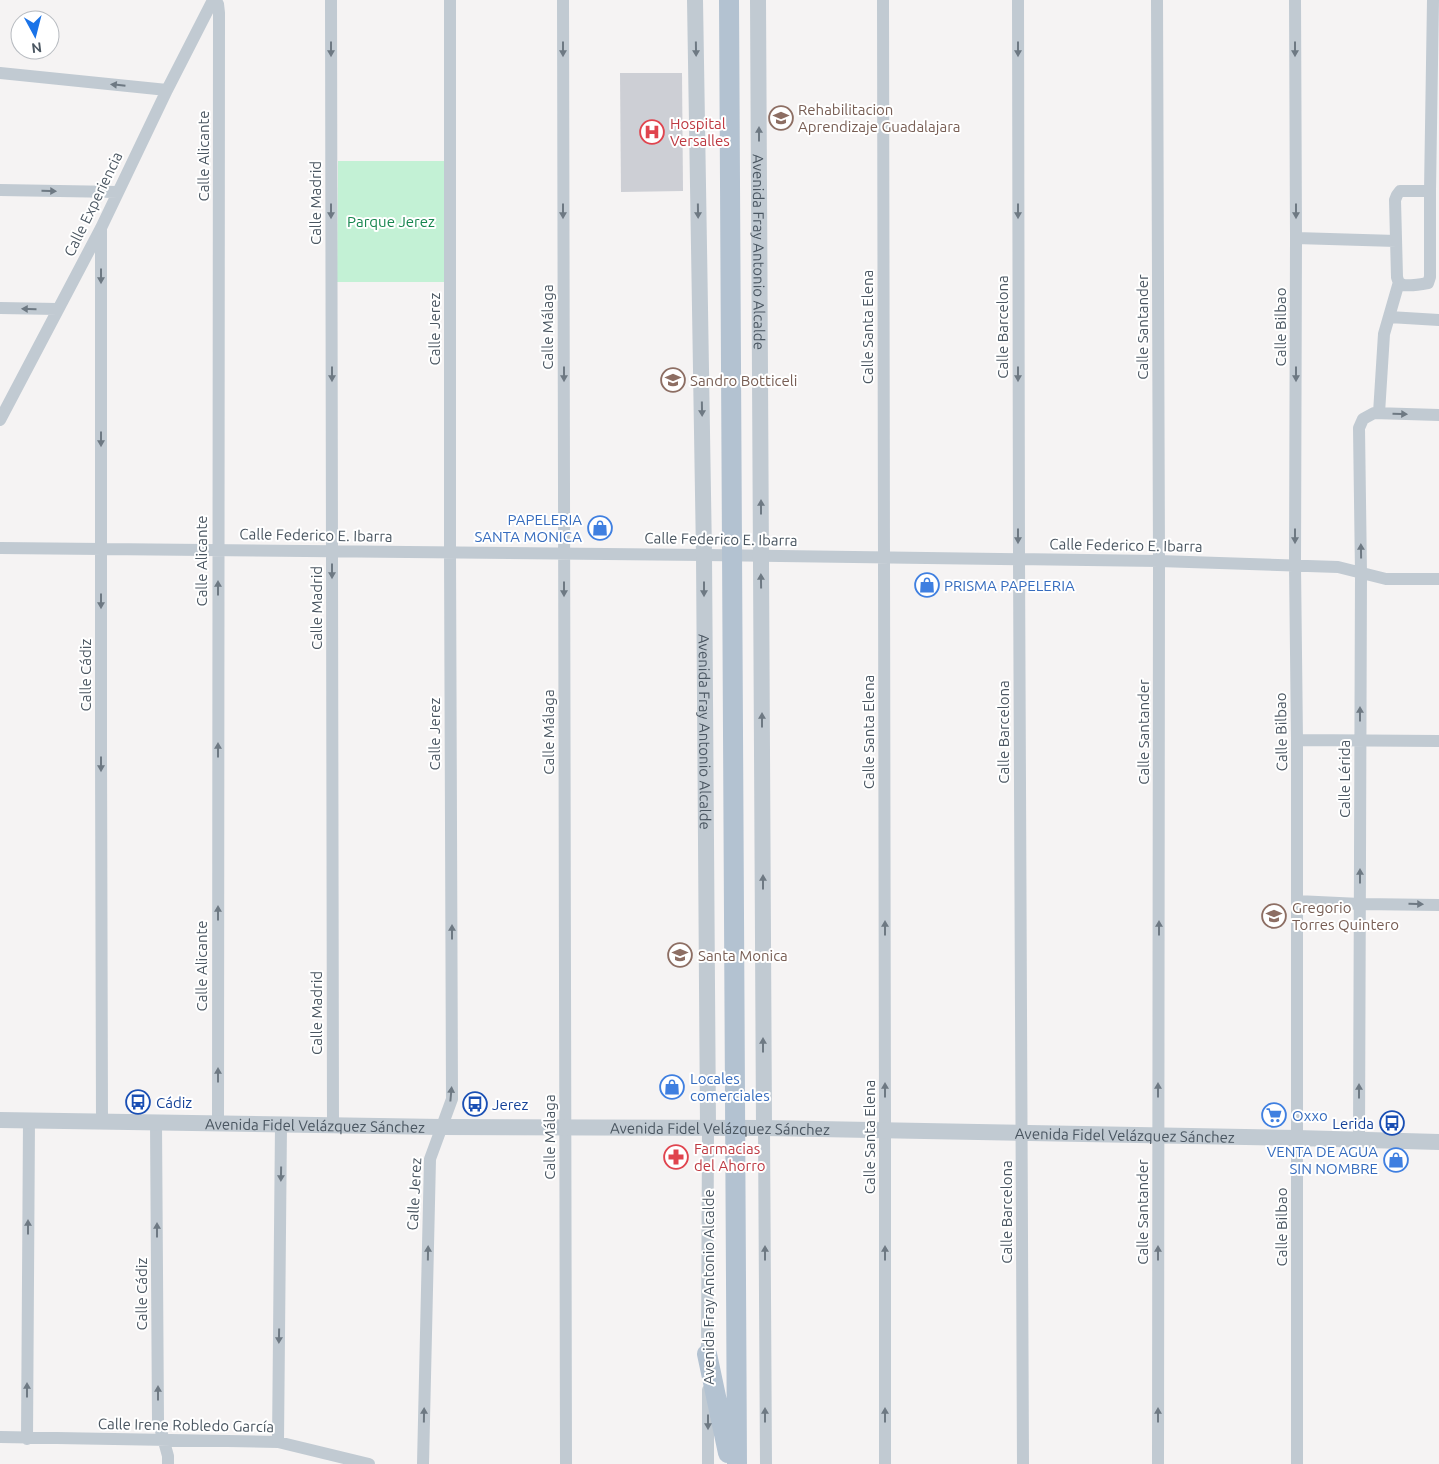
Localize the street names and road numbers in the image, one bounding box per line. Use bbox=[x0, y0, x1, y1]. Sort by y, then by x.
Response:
street label: Calle Alicante bbox=[195, 110, 212, 202]
street label: Calle Experiencia bbox=[60, 149, 126, 259]
street label: Avenida Fray Antonio Alcalde bbox=[750, 154, 768, 350]
street label: Calle Madrid bbox=[307, 161, 324, 245]
street label: Calle Santa Elena bbox=[859, 270, 876, 384]
street label: Calle Santander bbox=[1134, 274, 1151, 380]
street label: Calle Barcelona bbox=[994, 275, 1011, 379]
street label: Calle Málaga bbox=[539, 284, 556, 370]
street label: Calle Bilbao bbox=[1272, 288, 1289, 366]
street label: Calle Jerez bbox=[426, 292, 443, 366]
street label: Calle Alicante bbox=[193, 515, 210, 607]
street label: Calle Federico E. Ibarra bbox=[239, 525, 393, 545]
street label: Calle Federico E. Ibarra bbox=[644, 529, 798, 549]
street label: Calle Federico E. Ibarra bbox=[1049, 535, 1203, 555]
street label: Calle Madrid bbox=[308, 566, 325, 650]
street label: Avenida Fray Antonio Alcalde bbox=[696, 634, 714, 830]
street label: Calle Cádiz bbox=[77, 639, 94, 711]
street label: Calle Santa Elena bbox=[860, 675, 877, 789]
street label: Calle Santander bbox=[1135, 679, 1152, 785]
street label: Calle Barcelona bbox=[995, 680, 1012, 784]
street label: Calle Málaga bbox=[540, 689, 557, 775]
street label: Calle Bilbao bbox=[1272, 692, 1290, 772]
street label: Calle Jerez bbox=[426, 697, 443, 771]
street label: Calle Lérida bbox=[1336, 740, 1353, 818]
street label: Calle Alicante bbox=[193, 920, 210, 1012]
street label: Calle Madrid bbox=[308, 971, 325, 1055]
street label: Calle Santa Elena bbox=[861, 1080, 878, 1194]
street label: Calle Málaga bbox=[541, 1094, 558, 1180]
street label: Avenida Fidel Velázquez Sánchez bbox=[205, 1115, 425, 1135]
street label: Avenida Fidel Velázquez Sánchez bbox=[610, 1119, 830, 1138]
street label: Avenida Fidel Velázquez Sánchez bbox=[1015, 1124, 1235, 1145]
street label: Calle Jerez bbox=[404, 1157, 424, 1231]
street label: Calle Santander bbox=[1134, 1159, 1151, 1265]
street label: Calle Barcelona bbox=[998, 1160, 1015, 1264]
street label: Calle Bilbao bbox=[1273, 1188, 1290, 1266]
street label: Avenida Fray Antonio Alcalde bbox=[700, 1189, 717, 1385]
street label: Calle Cádiz bbox=[133, 1258, 150, 1330]
street label: Calle Irene Robledo García bbox=[98, 1415, 274, 1435]

